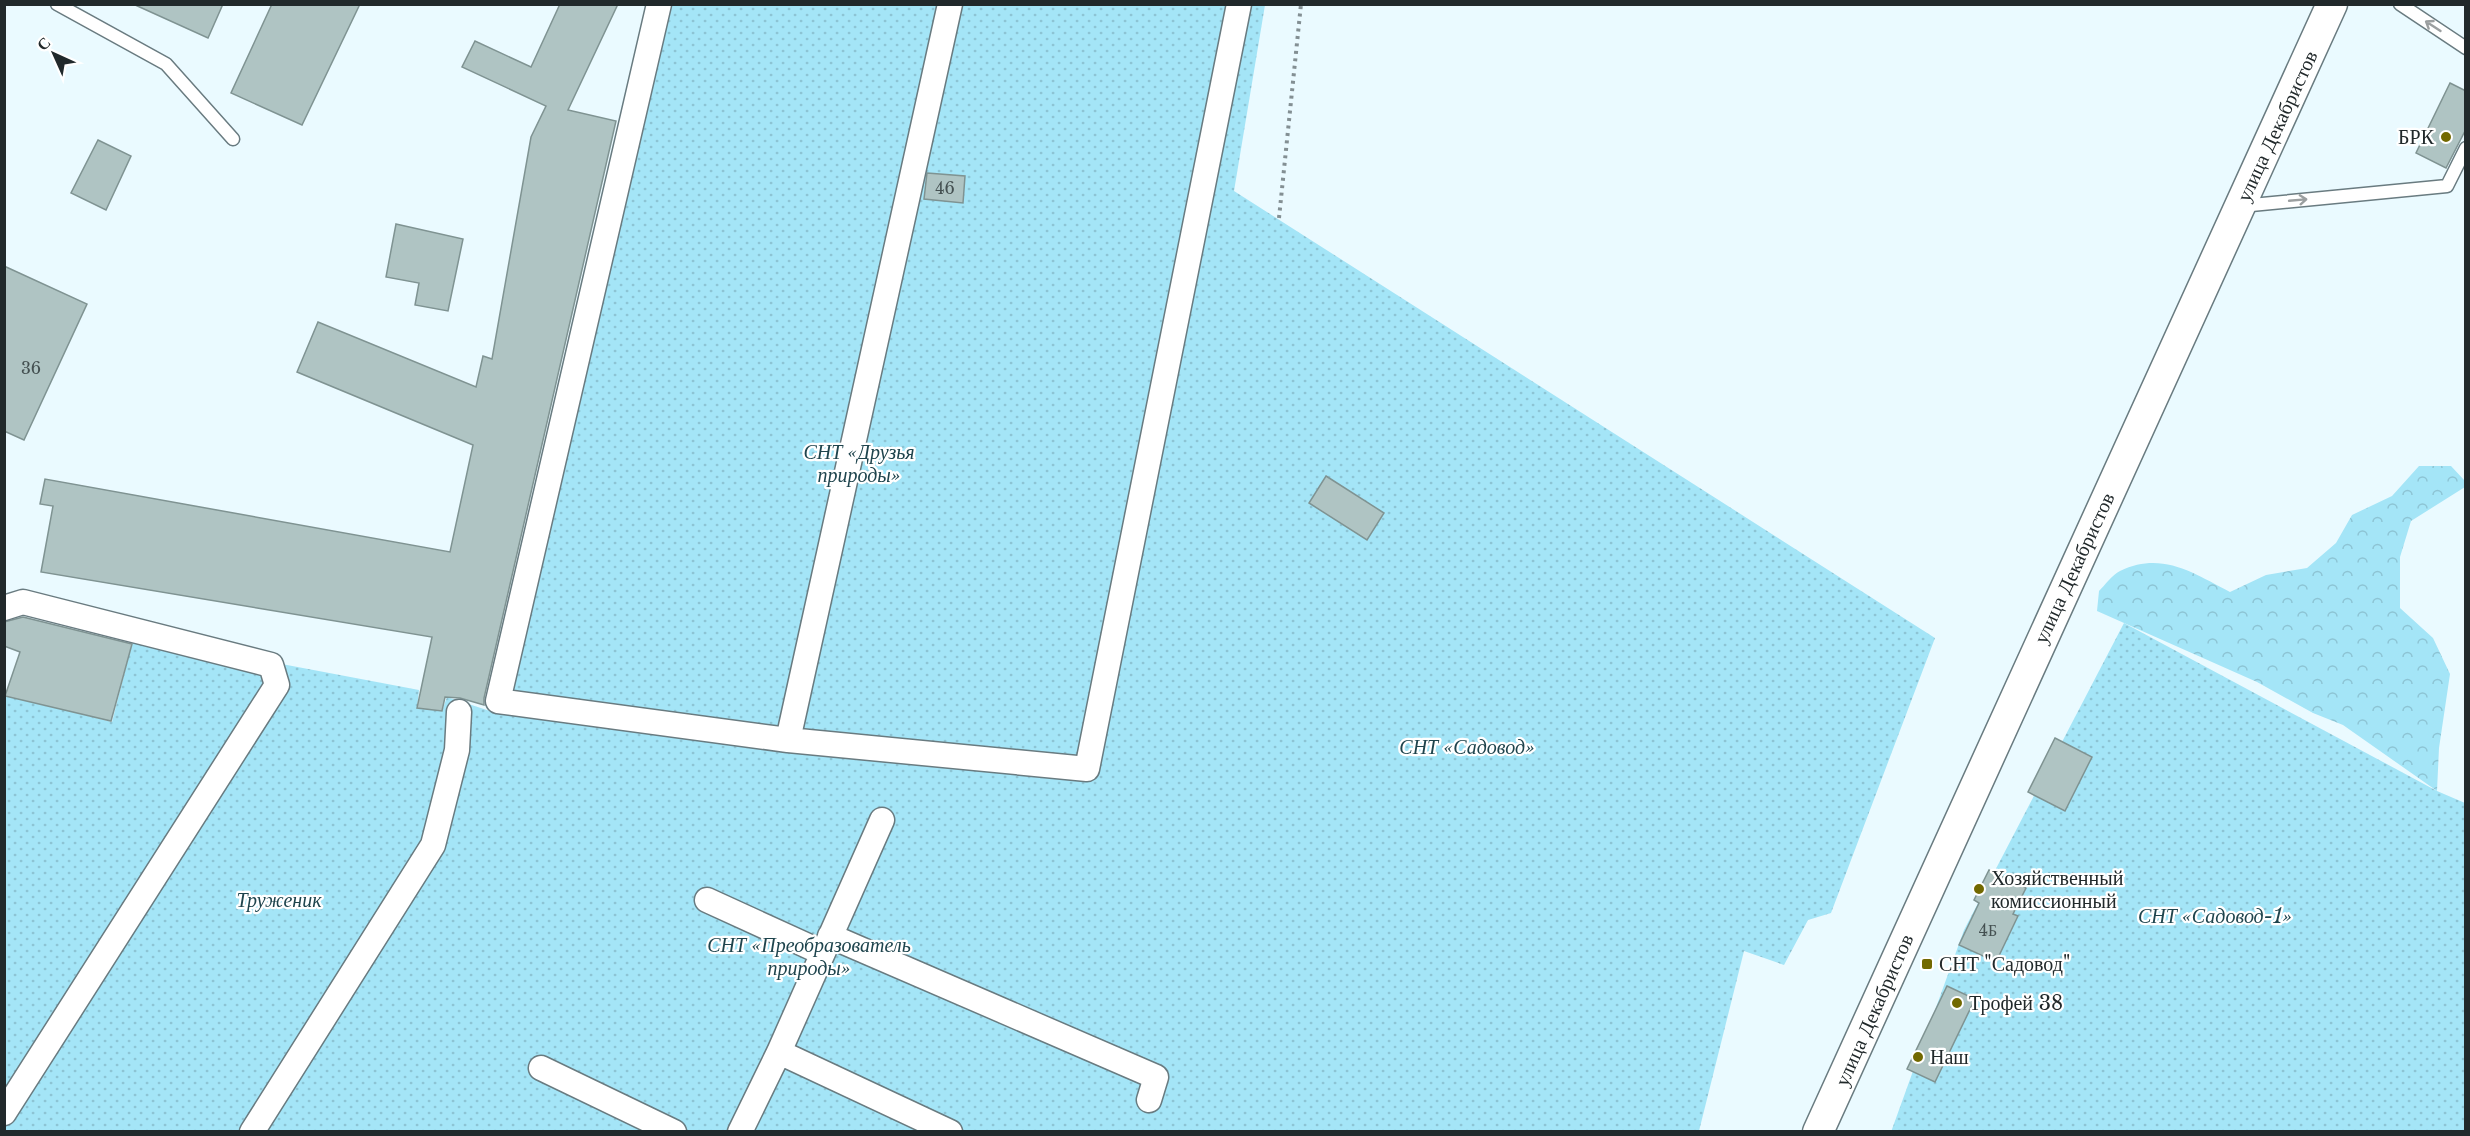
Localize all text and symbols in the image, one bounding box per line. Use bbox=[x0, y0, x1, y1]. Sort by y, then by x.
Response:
one-way arrow bbox=[2425, 20, 2441, 32]
north arrow bbox=[24, 24, 84, 84]
text: С bbox=[32, 32, 55, 55]
street label: улица Декабристов bbox=[2231, 47, 2323, 205]
place label: БРК bbox=[2398, 125, 2435, 149]
marker: БРК bbox=[2439, 130, 2453, 144]
house number: 46 bbox=[935, 178, 955, 198]
one-way arrow bbox=[2287, 194, 2307, 205]
house number: 36 bbox=[21, 358, 41, 378]
park label: СНТ «Друзья природы» bbox=[803, 440, 915, 487]
street label: улица Декабристов bbox=[2028, 489, 2120, 647]
park label: СНТ «Садовод» bbox=[1399, 735, 1535, 759]
place label: Хозяйственный комиссионный bbox=[1991, 866, 2124, 913]
marker: Хозяйственный комиссионный bbox=[1972, 882, 1986, 896]
park label: Труженик bbox=[236, 888, 322, 912]
park label: СНТ «Садовод-1» bbox=[2138, 904, 2292, 928]
house number: 4Б bbox=[1979, 920, 1997, 940]
street label: улица Декабристов bbox=[1830, 930, 1918, 1090]
park label: СНТ «Преобразователь природы» bbox=[707, 933, 911, 980]
place label: СНТ "Садовод" bbox=[1939, 952, 2070, 976]
marker: СНТ "Садовод" bbox=[1920, 957, 1934, 971]
place label: Трофей 38 bbox=[1969, 991, 2063, 1015]
marker: Трофей 38 bbox=[1950, 996, 1964, 1010]
place label: Наш bbox=[1930, 1045, 1969, 1069]
marker: Наш bbox=[1911, 1050, 1925, 1064]

